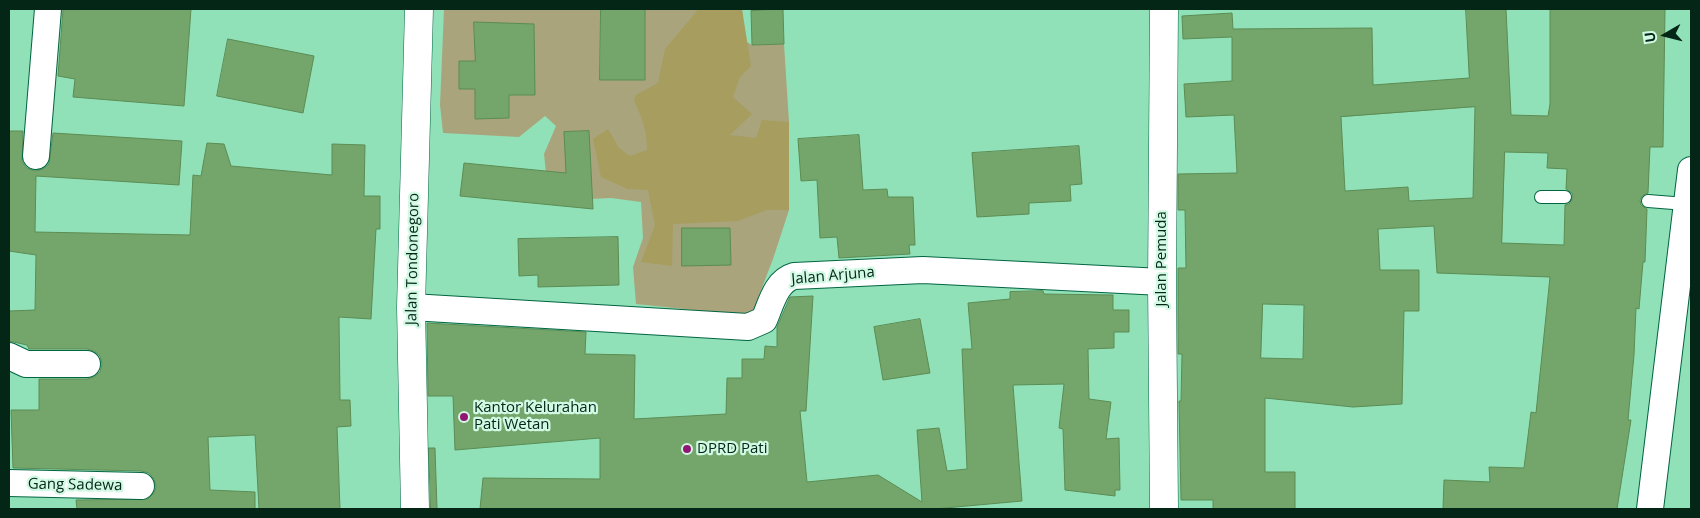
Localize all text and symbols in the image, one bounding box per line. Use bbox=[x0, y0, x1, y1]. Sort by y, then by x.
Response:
north arrow bbox=[1640, 10, 1690, 60]
text: U bbox=[1640, 31, 1660, 44]
street label: Jalan Tondonegoro bbox=[403, 193, 423, 325]
street label: Jalan Pemuda bbox=[1153, 211, 1171, 307]
street label: Jalan Arjuna bbox=[791, 263, 875, 289]
place label: Kantor Kelurahan Pati Wetan bbox=[474, 399, 597, 434]
marker: Kantor Kelurahan Pati Wetan bbox=[458, 411, 470, 423]
place label: DPRD Pati bbox=[697, 440, 767, 458]
marker: DPRD Pati bbox=[681, 443, 693, 455]
street label: Gang Sadewa bbox=[28, 475, 122, 495]

